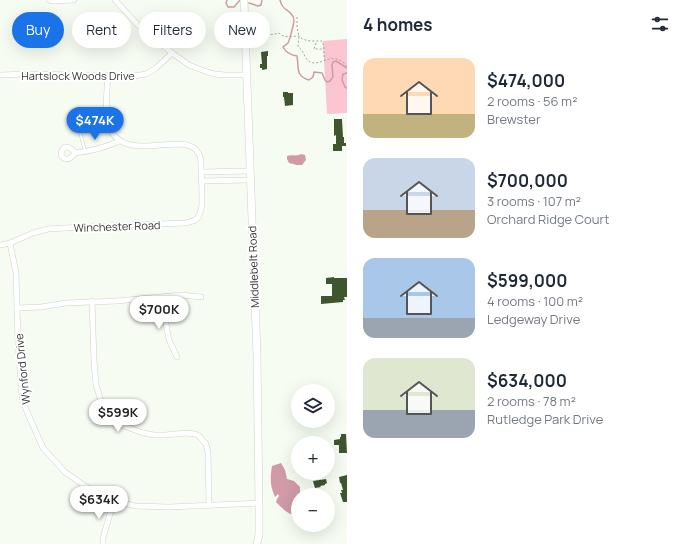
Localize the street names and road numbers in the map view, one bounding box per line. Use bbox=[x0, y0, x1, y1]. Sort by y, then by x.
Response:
street label: Hartslock Woods Drive bbox=[21, 68, 135, 83]
street label: Winchester Road bbox=[73, 217, 161, 235]
street label: Middlebelt Road bbox=[244, 226, 262, 308]
street label: Wynford Drive bbox=[11, 332, 33, 405]

